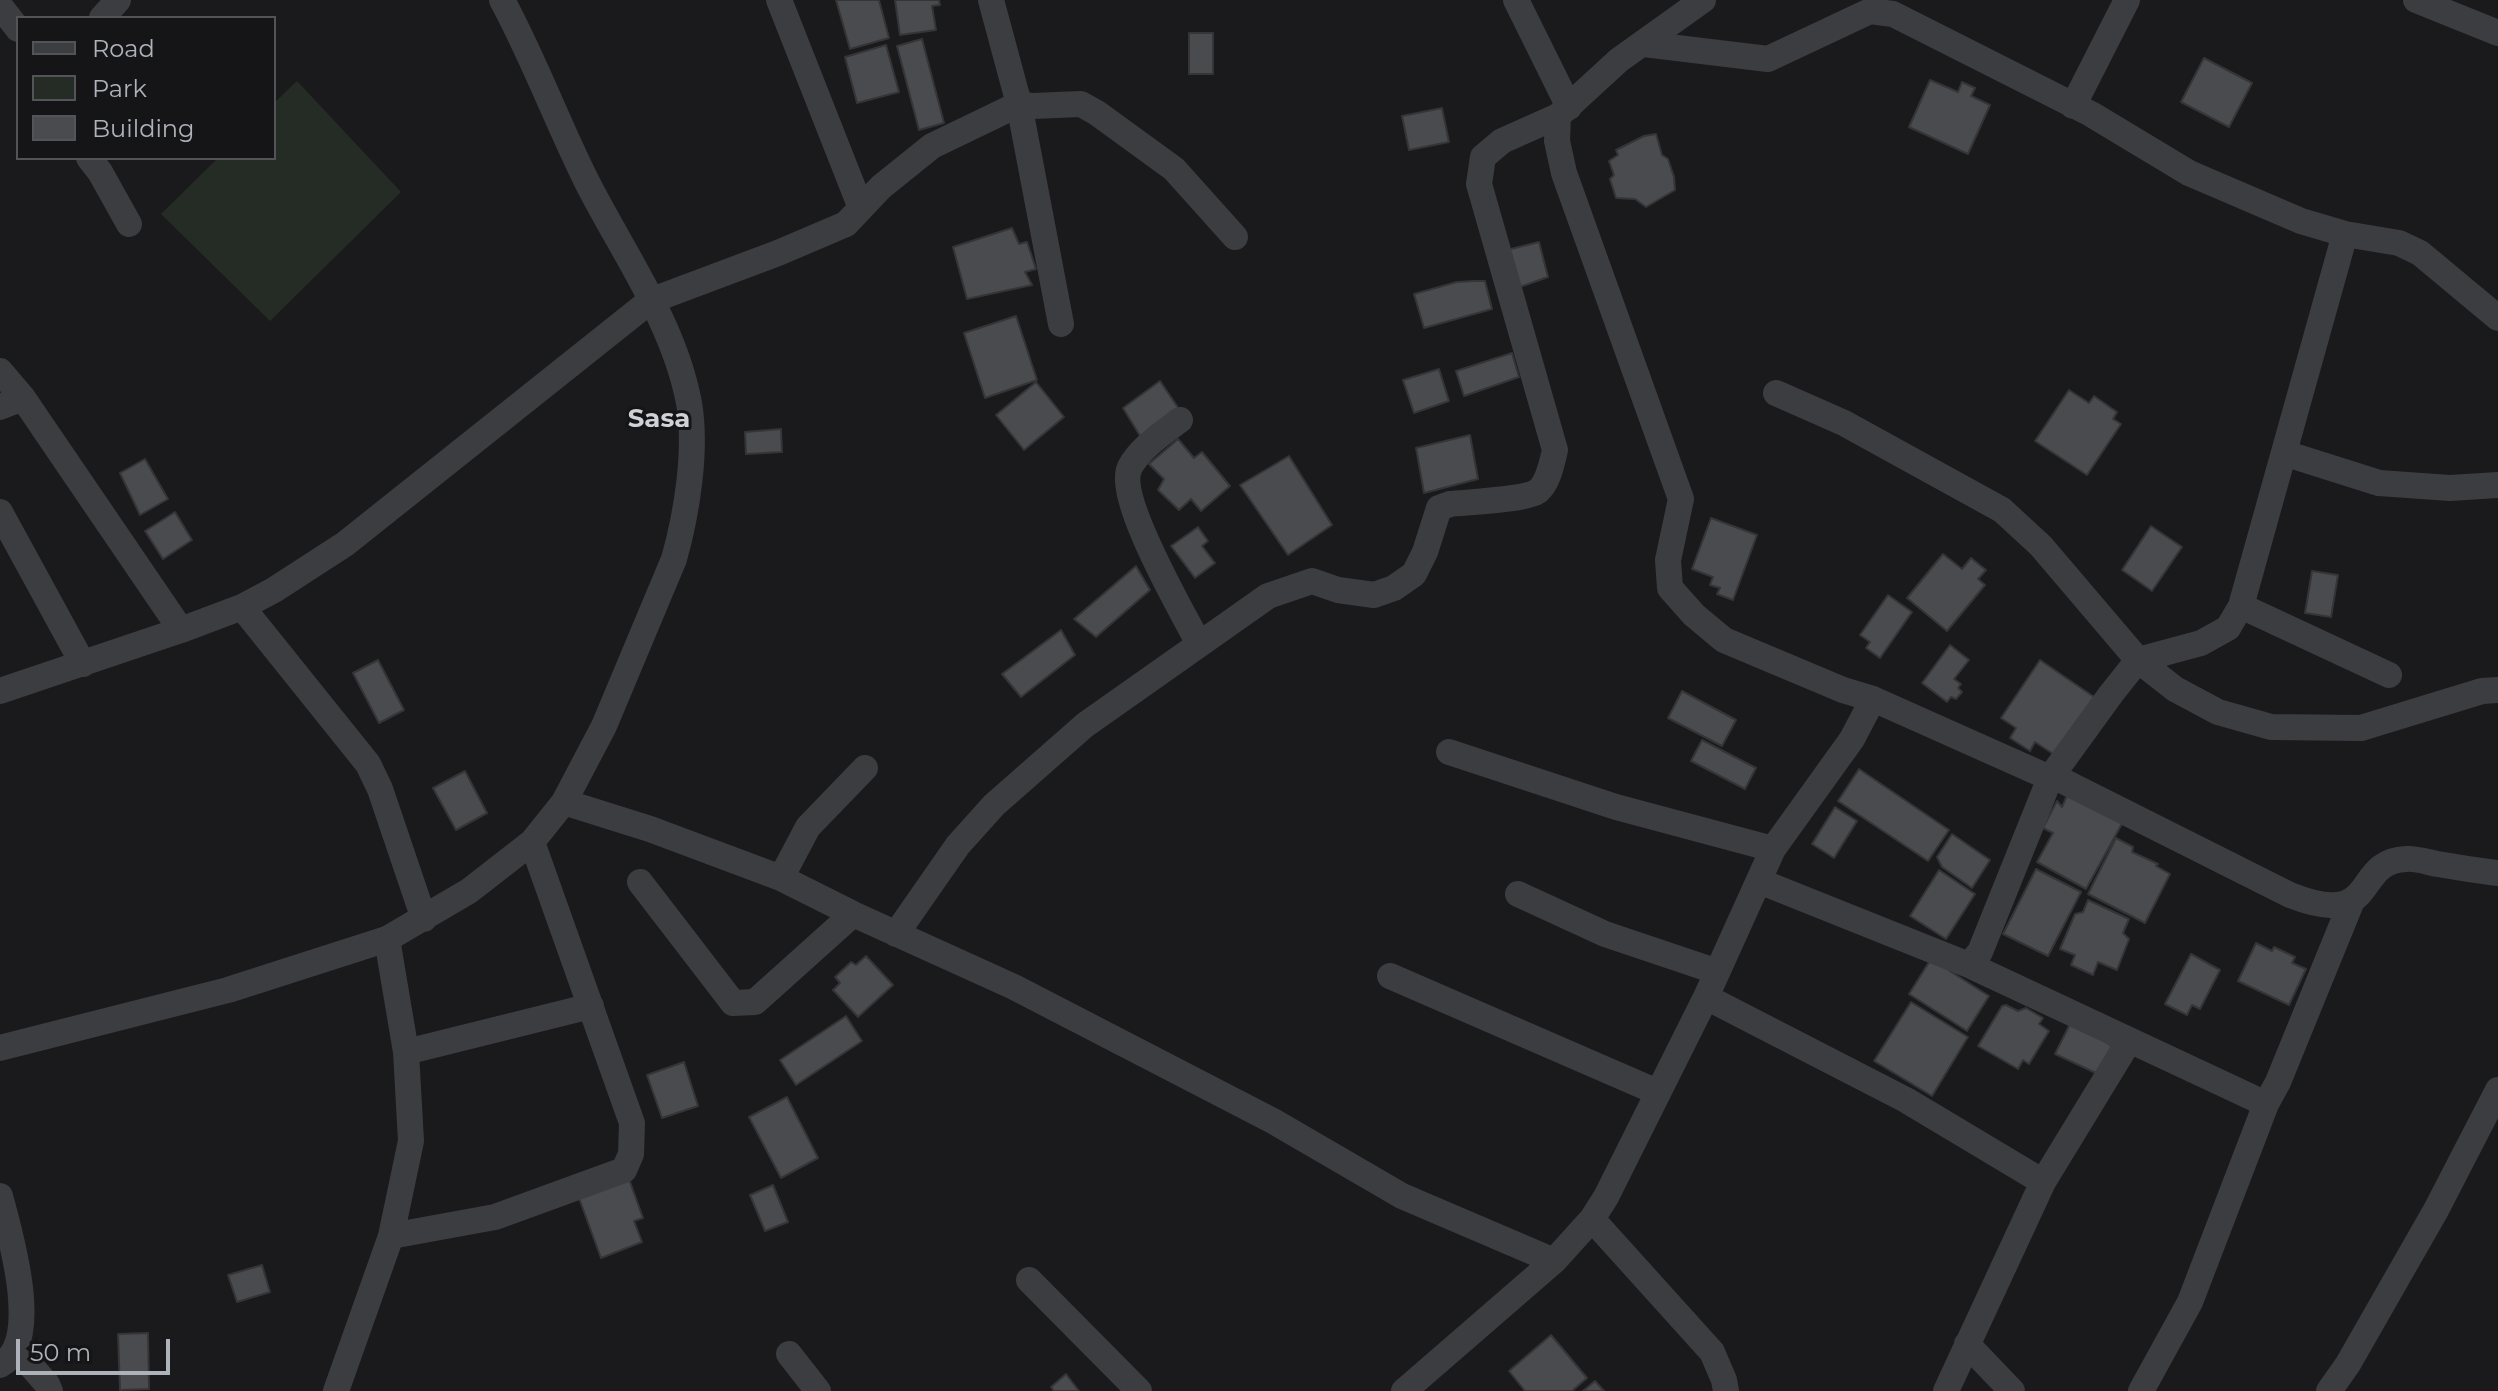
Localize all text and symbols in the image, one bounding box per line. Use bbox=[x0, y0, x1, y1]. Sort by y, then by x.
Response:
legend bbox=[16, 16, 276, 160]
text: Road bbox=[92, 34, 155, 63]
text: Park bbox=[92, 74, 147, 103]
text: Building bbox=[92, 114, 195, 143]
district label: Sasa bbox=[628, 403, 690, 435]
scale bar bbox=[20, 1323, 174, 1373]
text: 50 m bbox=[30, 1338, 91, 1367]

